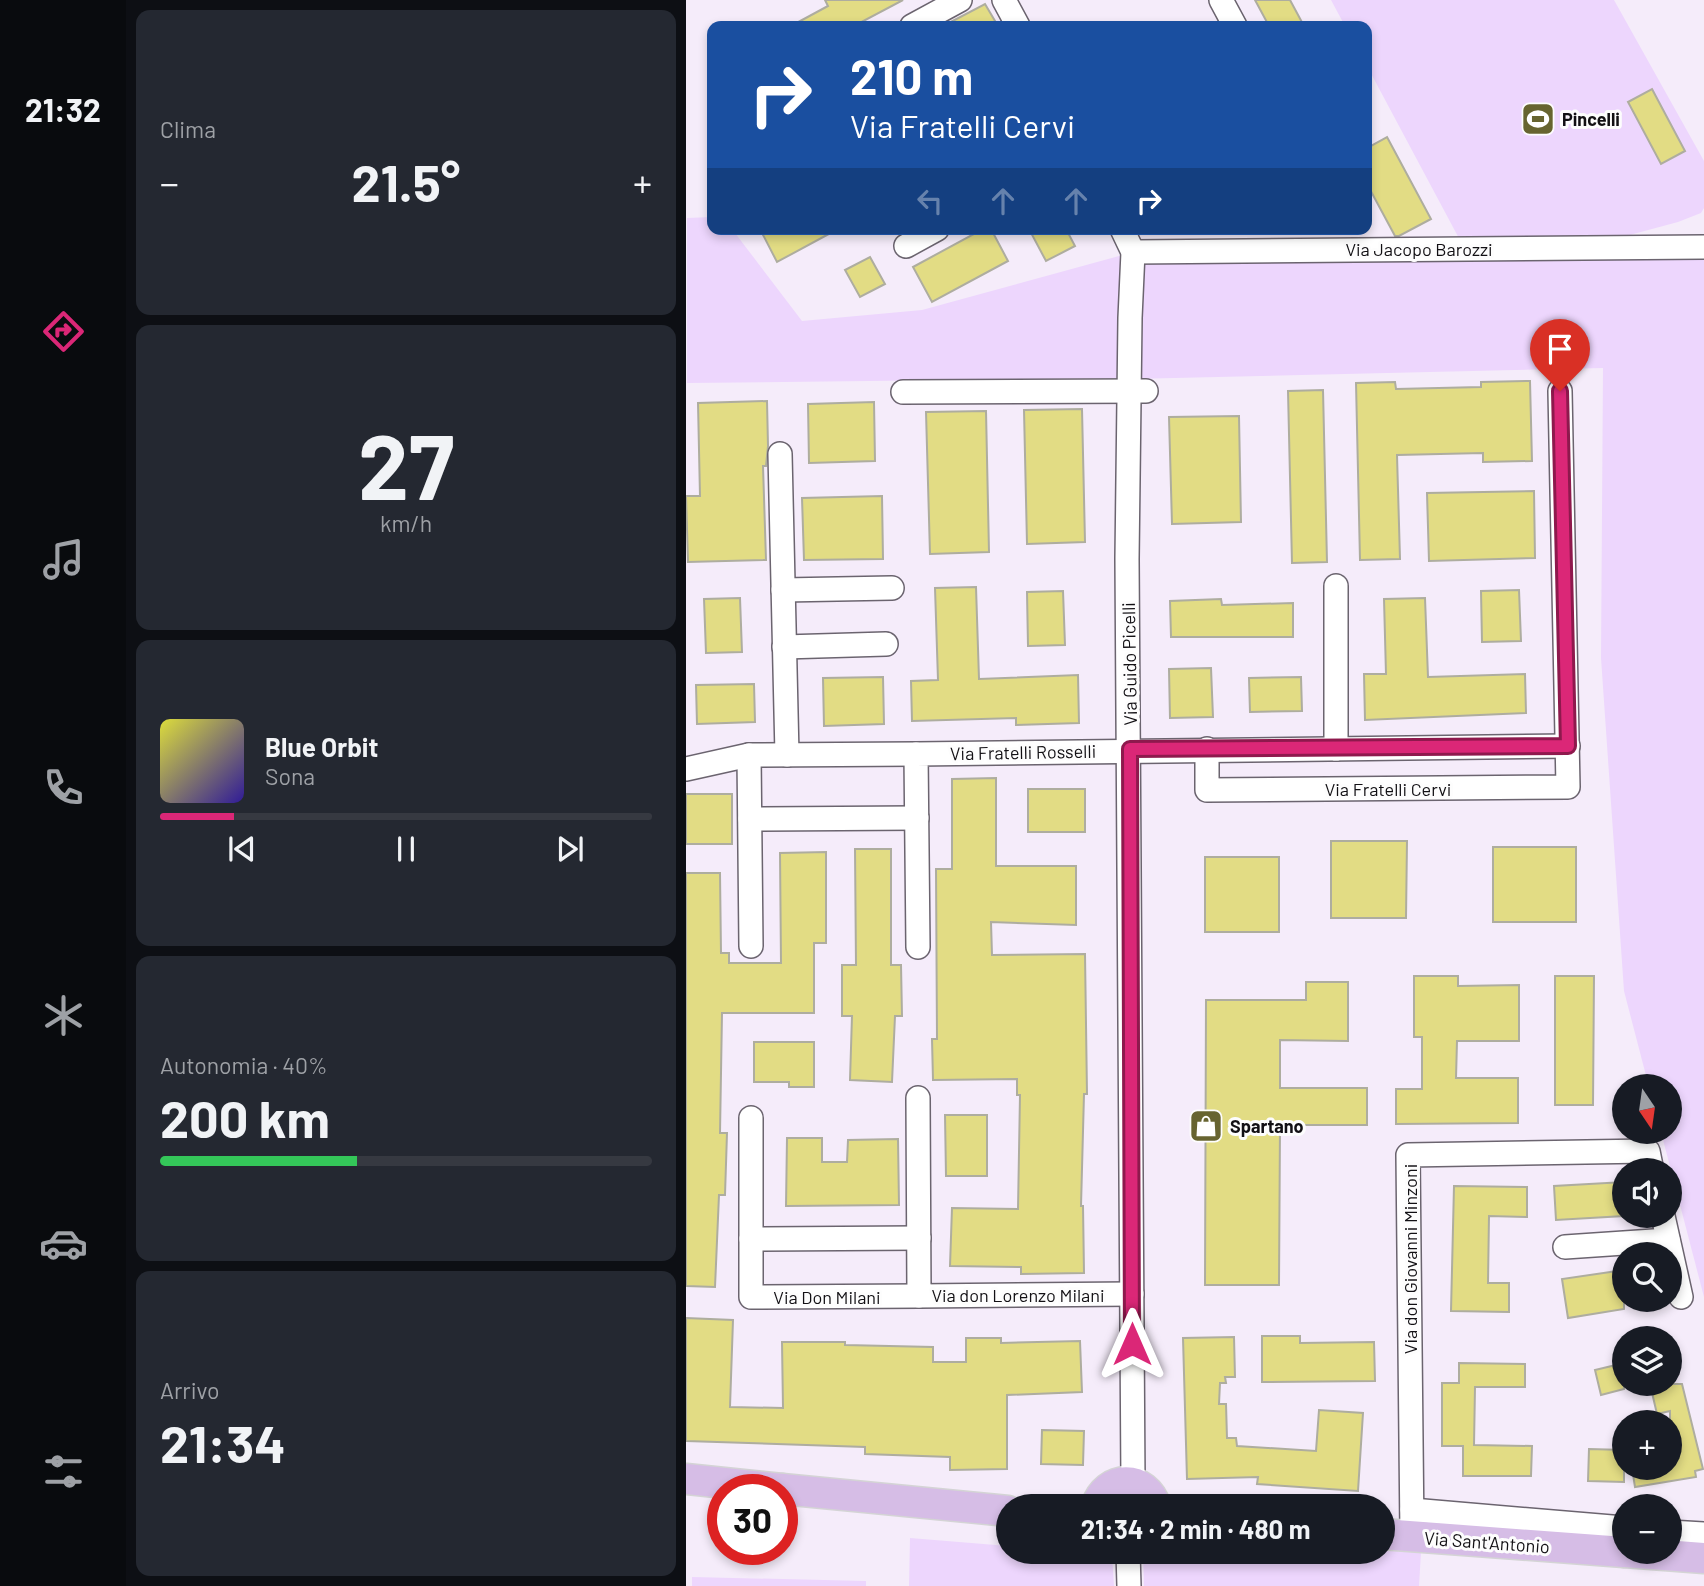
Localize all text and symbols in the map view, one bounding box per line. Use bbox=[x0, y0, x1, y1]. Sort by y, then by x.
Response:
text: 210 m bbox=[850, 46, 973, 105]
icon: right bbox=[735, 49, 826, 140]
text: 21:32 bbox=[25, 90, 101, 128]
sports icon: Pincelli bbox=[1519, 100, 1557, 138]
text: Via Fratelli Cervi bbox=[850, 106, 1075, 144]
place label: Pincelli bbox=[1562, 108, 1620, 130]
text: Clima bbox=[160, 115, 216, 143]
text: 21.5° bbox=[352, 150, 460, 212]
text: − bbox=[160, 159, 179, 205]
text: + bbox=[633, 159, 652, 205]
icon: left bbox=[911, 182, 949, 220]
icon: ahead bbox=[984, 182, 1022, 220]
icon: ahead bbox=[1057, 182, 1095, 220]
icon: right bbox=[1130, 182, 1168, 220]
street label: Via Jacopo Barozzi bbox=[1345, 238, 1493, 260]
icon: directions bbox=[39, 307, 88, 356]
pin bbox=[1530, 319, 1590, 391]
icon: arrive bbox=[1541, 330, 1579, 368]
text: 27 bbox=[358, 409, 454, 518]
text: km/h bbox=[380, 509, 432, 537]
icon: music bbox=[39, 535, 88, 584]
street label: Via Guido Picelli bbox=[1117, 602, 1141, 726]
text: Blue Orbit bbox=[265, 731, 378, 762]
street label: Via Fratelli Rosselli bbox=[950, 740, 1096, 764]
text: Sona bbox=[265, 762, 315, 790]
icon: phone bbox=[39, 763, 88, 812]
street label: Via Fratelli Cervi bbox=[1325, 778, 1451, 800]
icon: previous bbox=[223, 830, 261, 868]
icon: pause bbox=[387, 830, 425, 868]
icon: next bbox=[551, 830, 589, 868]
icon: climate bbox=[39, 991, 88, 1040]
text: Autonomia · 40% bbox=[160, 1051, 327, 1079]
north arrow bbox=[1612, 1074, 1682, 1144]
map controls bbox=[1612, 1074, 1682, 1564]
text: 200 km bbox=[160, 1086, 330, 1148]
shop icon: Spartano bbox=[1187, 1107, 1225, 1145]
place label: Spartano bbox=[1230, 1115, 1304, 1137]
button: sound bbox=[1612, 1158, 1682, 1228]
street label: Via don Giovanni Minzoni bbox=[1399, 1164, 1421, 1354]
icon: car bbox=[39, 1219, 88, 1268]
button: search bbox=[1612, 1242, 1682, 1312]
street label: Via don Lorenzo Milani bbox=[931, 1284, 1105, 1306]
street label: Via Don Milani bbox=[773, 1286, 881, 1308]
position arrow bbox=[1095, 1307, 1169, 1381]
button: layers bbox=[1612, 1326, 1682, 1396]
text: Arrivo bbox=[160, 1376, 220, 1404]
button: + bbox=[1612, 1410, 1682, 1480]
text: 21:34 bbox=[160, 1411, 286, 1473]
icon: filters bbox=[39, 1447, 88, 1496]
speed limit sign: 30 bbox=[707, 1474, 798, 1565]
button: − bbox=[1612, 1494, 1682, 1564]
text: 21:34 · 2 min · 480 m bbox=[1081, 1513, 1310, 1544]
street label: Via Sant'Antonio bbox=[1423, 1527, 1551, 1557]

